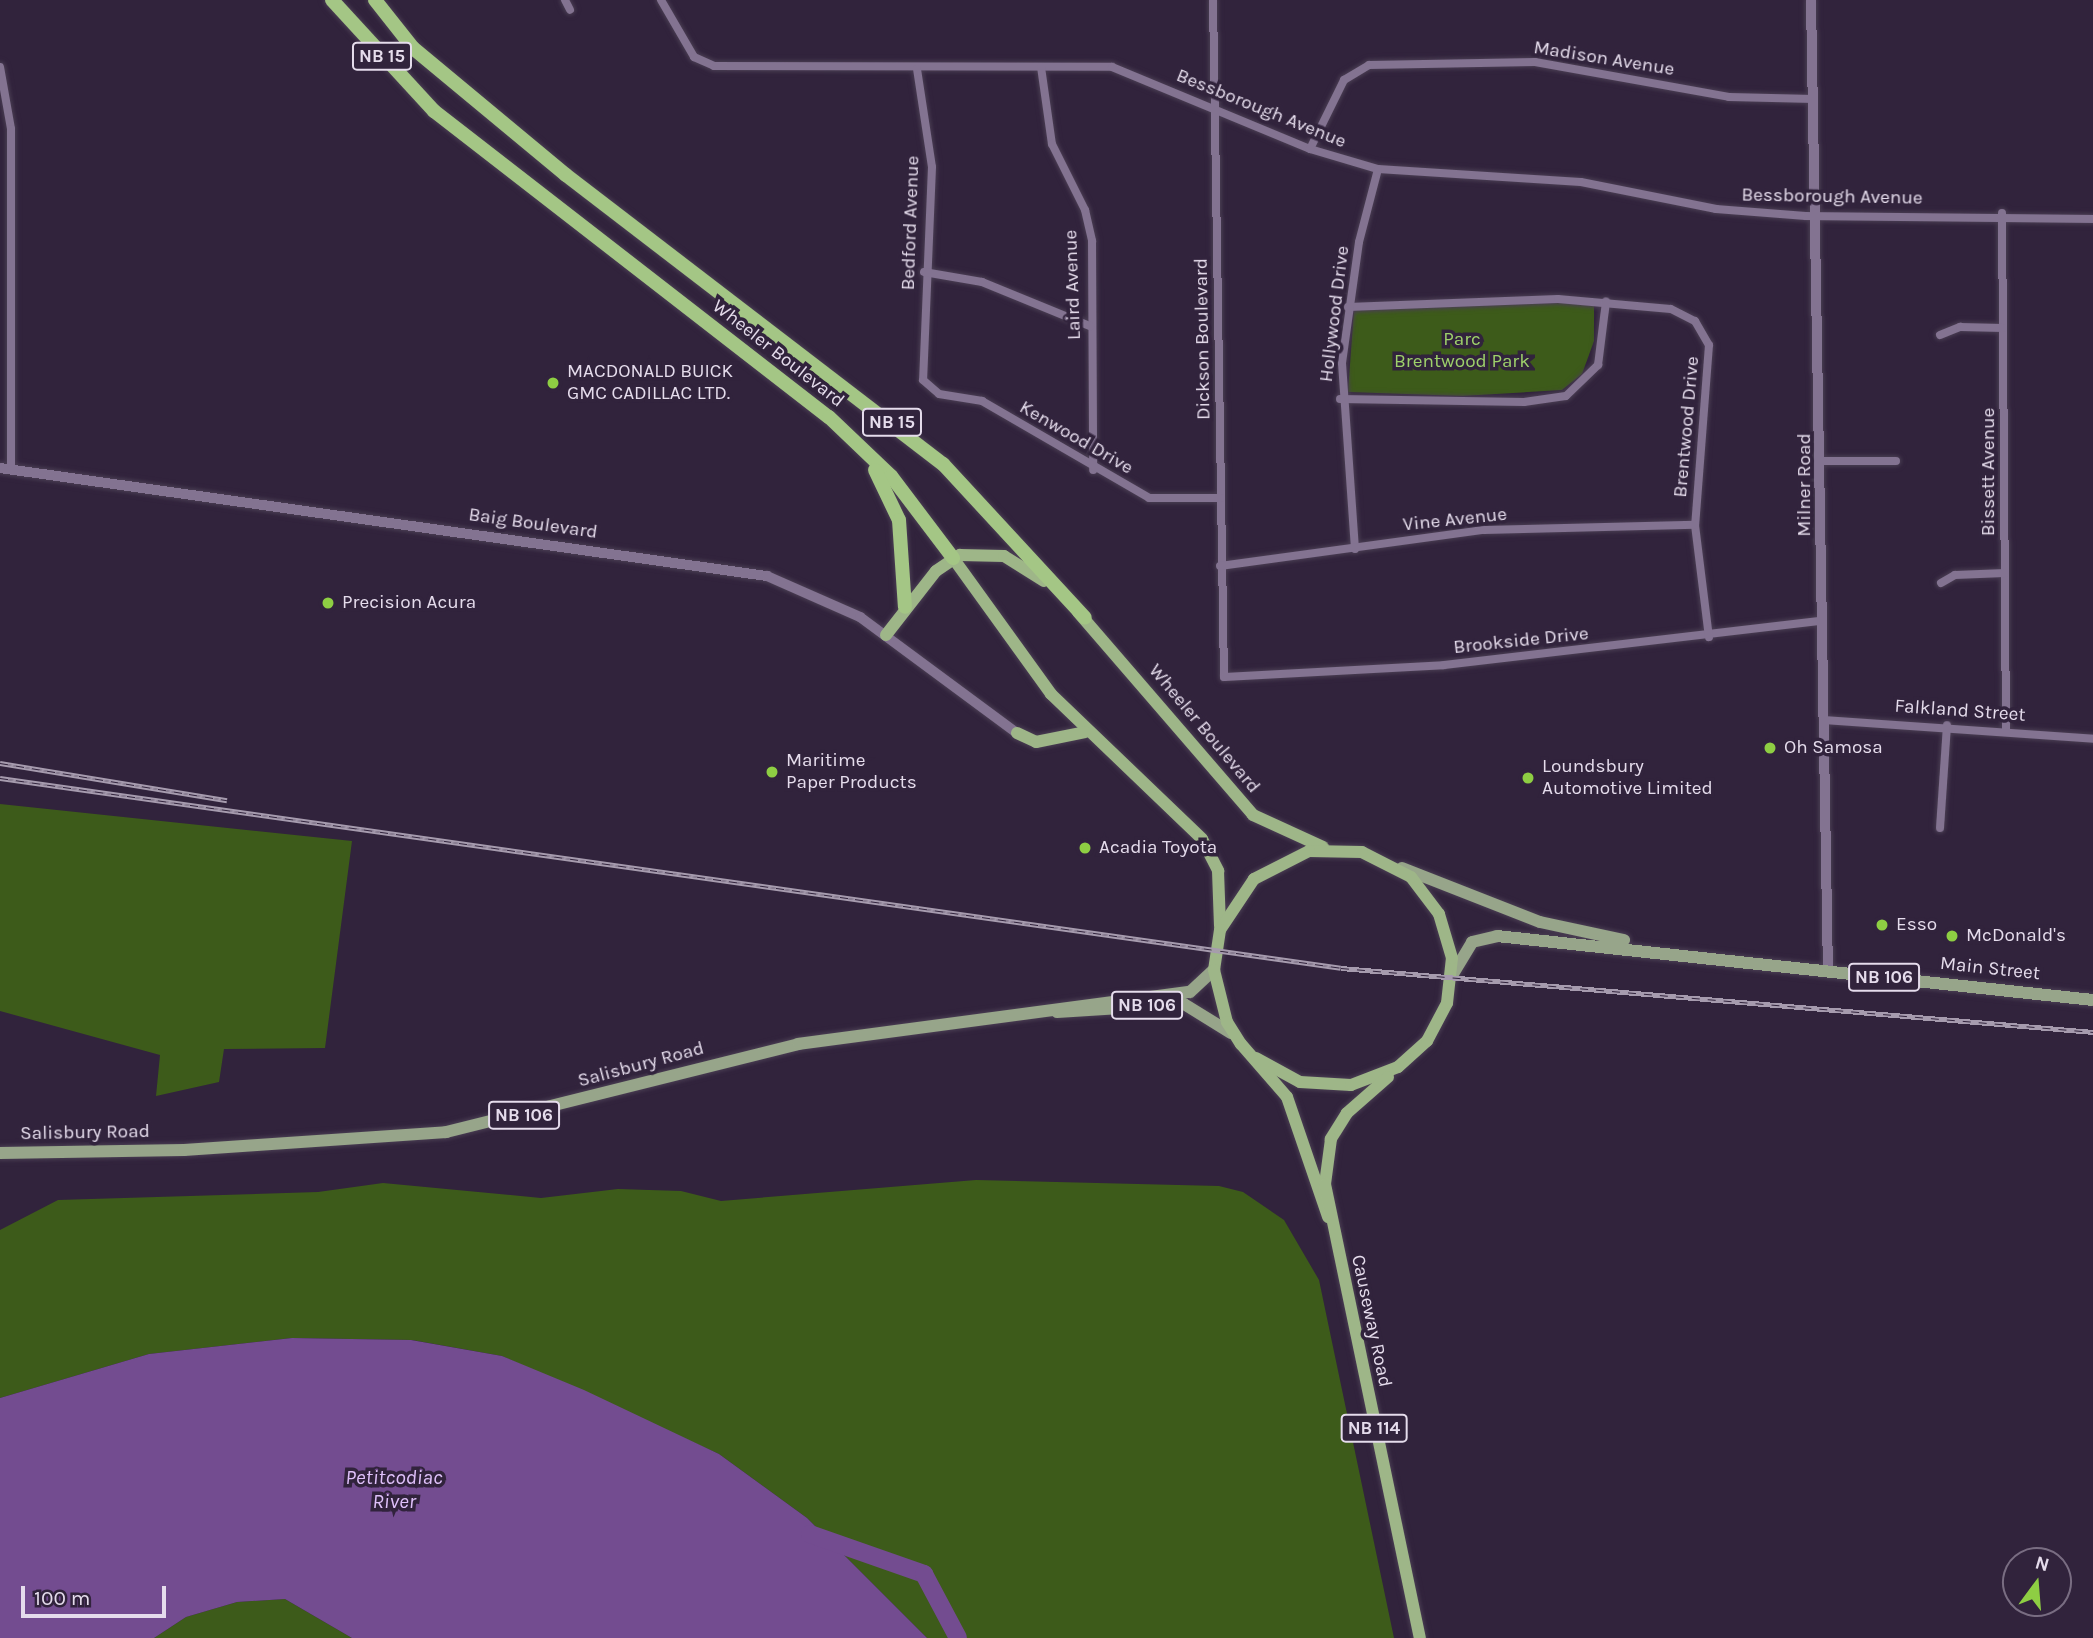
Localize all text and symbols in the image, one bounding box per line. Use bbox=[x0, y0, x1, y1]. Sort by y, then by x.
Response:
street label: Madison Avenue bbox=[1532, 37, 1676, 81]
road number: NB 15 bbox=[350, 42, 414, 70]
street label: Bessborough Avenue bbox=[1173, 64, 1349, 154]
street label: Bedford Avenue bbox=[897, 155, 925, 291]
street label: Bessborough Avenue bbox=[1741, 184, 1923, 210]
street label: Laird Avenue bbox=[1060, 230, 1086, 340]
street label: Hollywood Drive bbox=[1315, 244, 1355, 384]
street label: Dickson Boulevard bbox=[1190, 258, 1216, 420]
street label: Wheeler Boulevard bbox=[707, 295, 849, 413]
park label: Parc Brentwood Park bbox=[1394, 329, 1530, 373]
street label: Brentwood Drive bbox=[1669, 355, 1705, 499]
place label: MACDONALD BUICK GMC CADILLAC LTD. bbox=[567, 361, 733, 405]
marker: MACDONALD BUICK GMC CADILLAC LTD. bbox=[545, 375, 561, 391]
street label: Kenwood Drive bbox=[1015, 396, 1137, 480]
road number: NB 15 bbox=[860, 408, 924, 436]
street label: Bissett Avenue bbox=[1978, 408, 2000, 536]
street label: Milner Road bbox=[1794, 433, 1816, 537]
street label: Vine Avenue bbox=[1402, 503, 1508, 537]
street label: Baig Boulevard bbox=[467, 504, 599, 544]
place label: Precision Acura bbox=[342, 592, 476, 614]
marker: Precision Acura bbox=[320, 595, 336, 611]
street label: Brookside Drive bbox=[1452, 623, 1590, 659]
street label: Wheeler Boulevard bbox=[1143, 660, 1265, 798]
street label: Falkland Street bbox=[1894, 695, 2026, 727]
place label: Oh Samosa bbox=[1784, 737, 1883, 759]
marker: Oh Samosa bbox=[1762, 740, 1778, 756]
place label: Maritime Paper Products bbox=[786, 750, 917, 794]
place label: Loundsbury Automotive Limited bbox=[1542, 756, 1713, 800]
marker: Maritime Paper Products bbox=[764, 764, 780, 780]
marker: Loundsbury Automotive Limited bbox=[1520, 770, 1536, 786]
place label: Acadia Toyota bbox=[1099, 837, 1217, 859]
marker: Acadia Toyota bbox=[1077, 840, 1093, 856]
place label: Esso bbox=[1896, 914, 1937, 936]
marker: Esso bbox=[1874, 917, 1890, 933]
place label: McDonald's bbox=[1966, 925, 2066, 947]
marker: McDonald's bbox=[1944, 928, 1960, 944]
street label: Main Street bbox=[1939, 952, 2041, 986]
road number: NB 106 bbox=[1847, 962, 1921, 992]
road number: NB 106 bbox=[1110, 990, 1184, 1020]
street label: Salisbury Road bbox=[575, 1037, 707, 1093]
road number: NB 106 bbox=[487, 1100, 561, 1130]
street label: Salisbury Road bbox=[20, 1120, 150, 1146]
street label: Causeway Road bbox=[1346, 1253, 1396, 1389]
road number: NB 114 bbox=[1339, 1414, 1409, 1442]
water label: Petitcodiac River bbox=[345, 1464, 443, 1514]
north arrow bbox=[2002, 1547, 2072, 1617]
text: N bbox=[2033, 1551, 2052, 1576]
scale bar bbox=[24, 1572, 170, 1616]
text: 100 m bbox=[34, 1586, 91, 1610]

